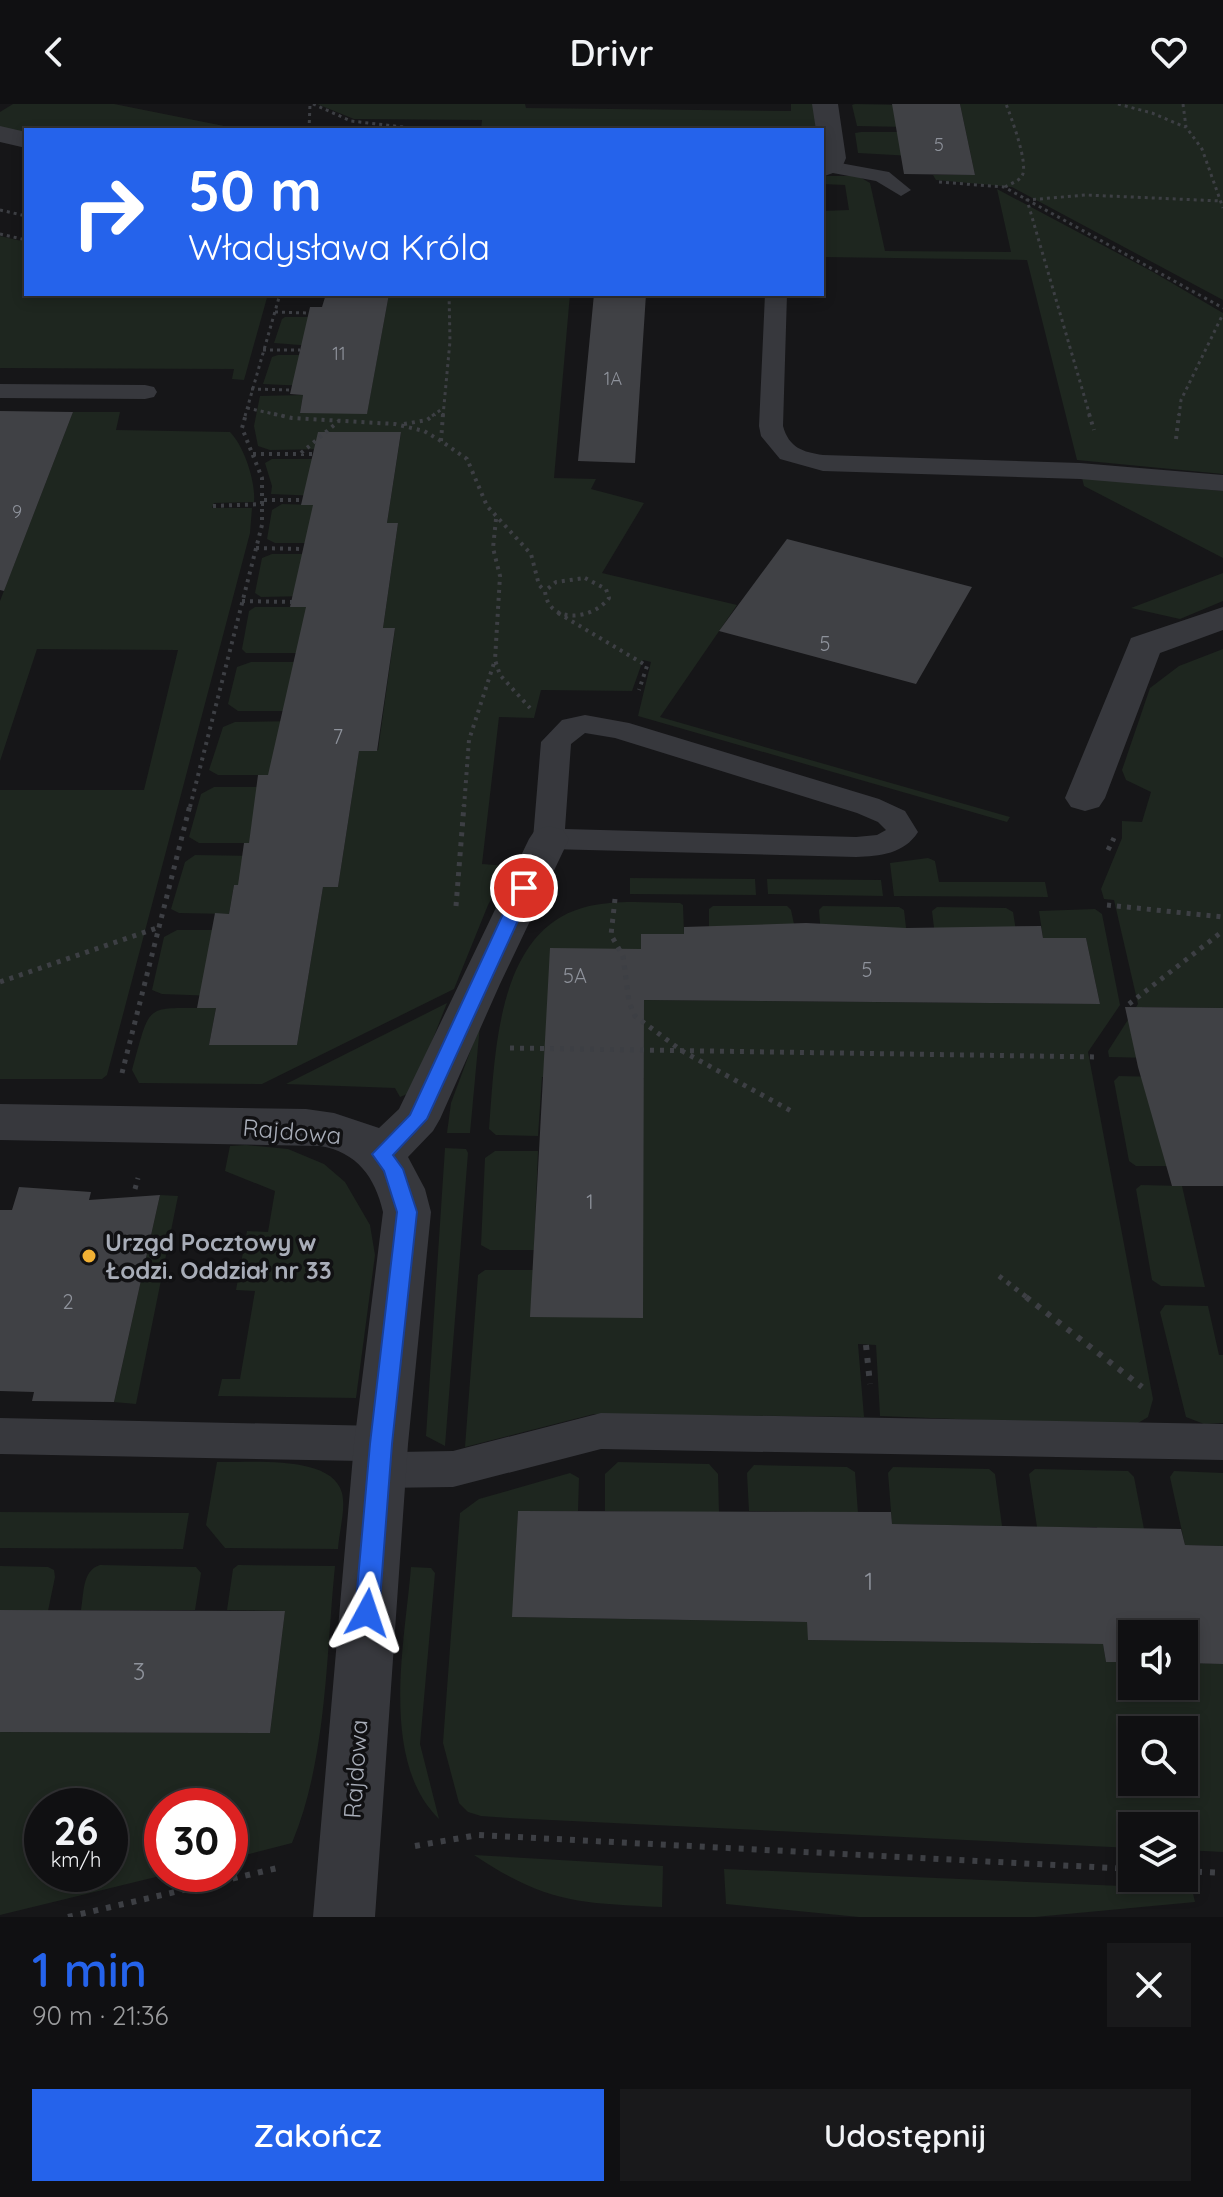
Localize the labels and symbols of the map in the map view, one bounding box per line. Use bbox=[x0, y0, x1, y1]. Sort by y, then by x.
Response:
house number: 5 bbox=[934, 133, 944, 156]
house number: 11 bbox=[332, 342, 346, 365]
house number: 1A bbox=[604, 367, 623, 390]
house number: 9 bbox=[12, 500, 22, 523]
house number: 5 bbox=[820, 631, 830, 656]
house number: 7 bbox=[333, 724, 343, 749]
pin bbox=[490, 854, 558, 922]
house number: 5 bbox=[862, 957, 872, 982]
house number: 5A bbox=[563, 963, 587, 988]
street label: Rajdowa bbox=[241, 1112, 343, 1150]
house number: 1 bbox=[586, 1189, 594, 1214]
place label: Urząd Pocztowy w Łodzi. Oddział nr 33 bbox=[105, 1227, 332, 1285]
marker: Urząd Pocztowy w Łodzi. Oddział nr 33 bbox=[80, 1247, 98, 1265]
house number: 2 bbox=[62, 1289, 74, 1314]
house number: 1 bbox=[865, 1566, 873, 1596]
position arrow bbox=[325, 1571, 409, 1655]
house number: 3 bbox=[133, 1656, 145, 1686]
street label: Rajdowa bbox=[337, 1719, 373, 1819]
speed limit sign: 30 bbox=[144, 1788, 248, 1892]

